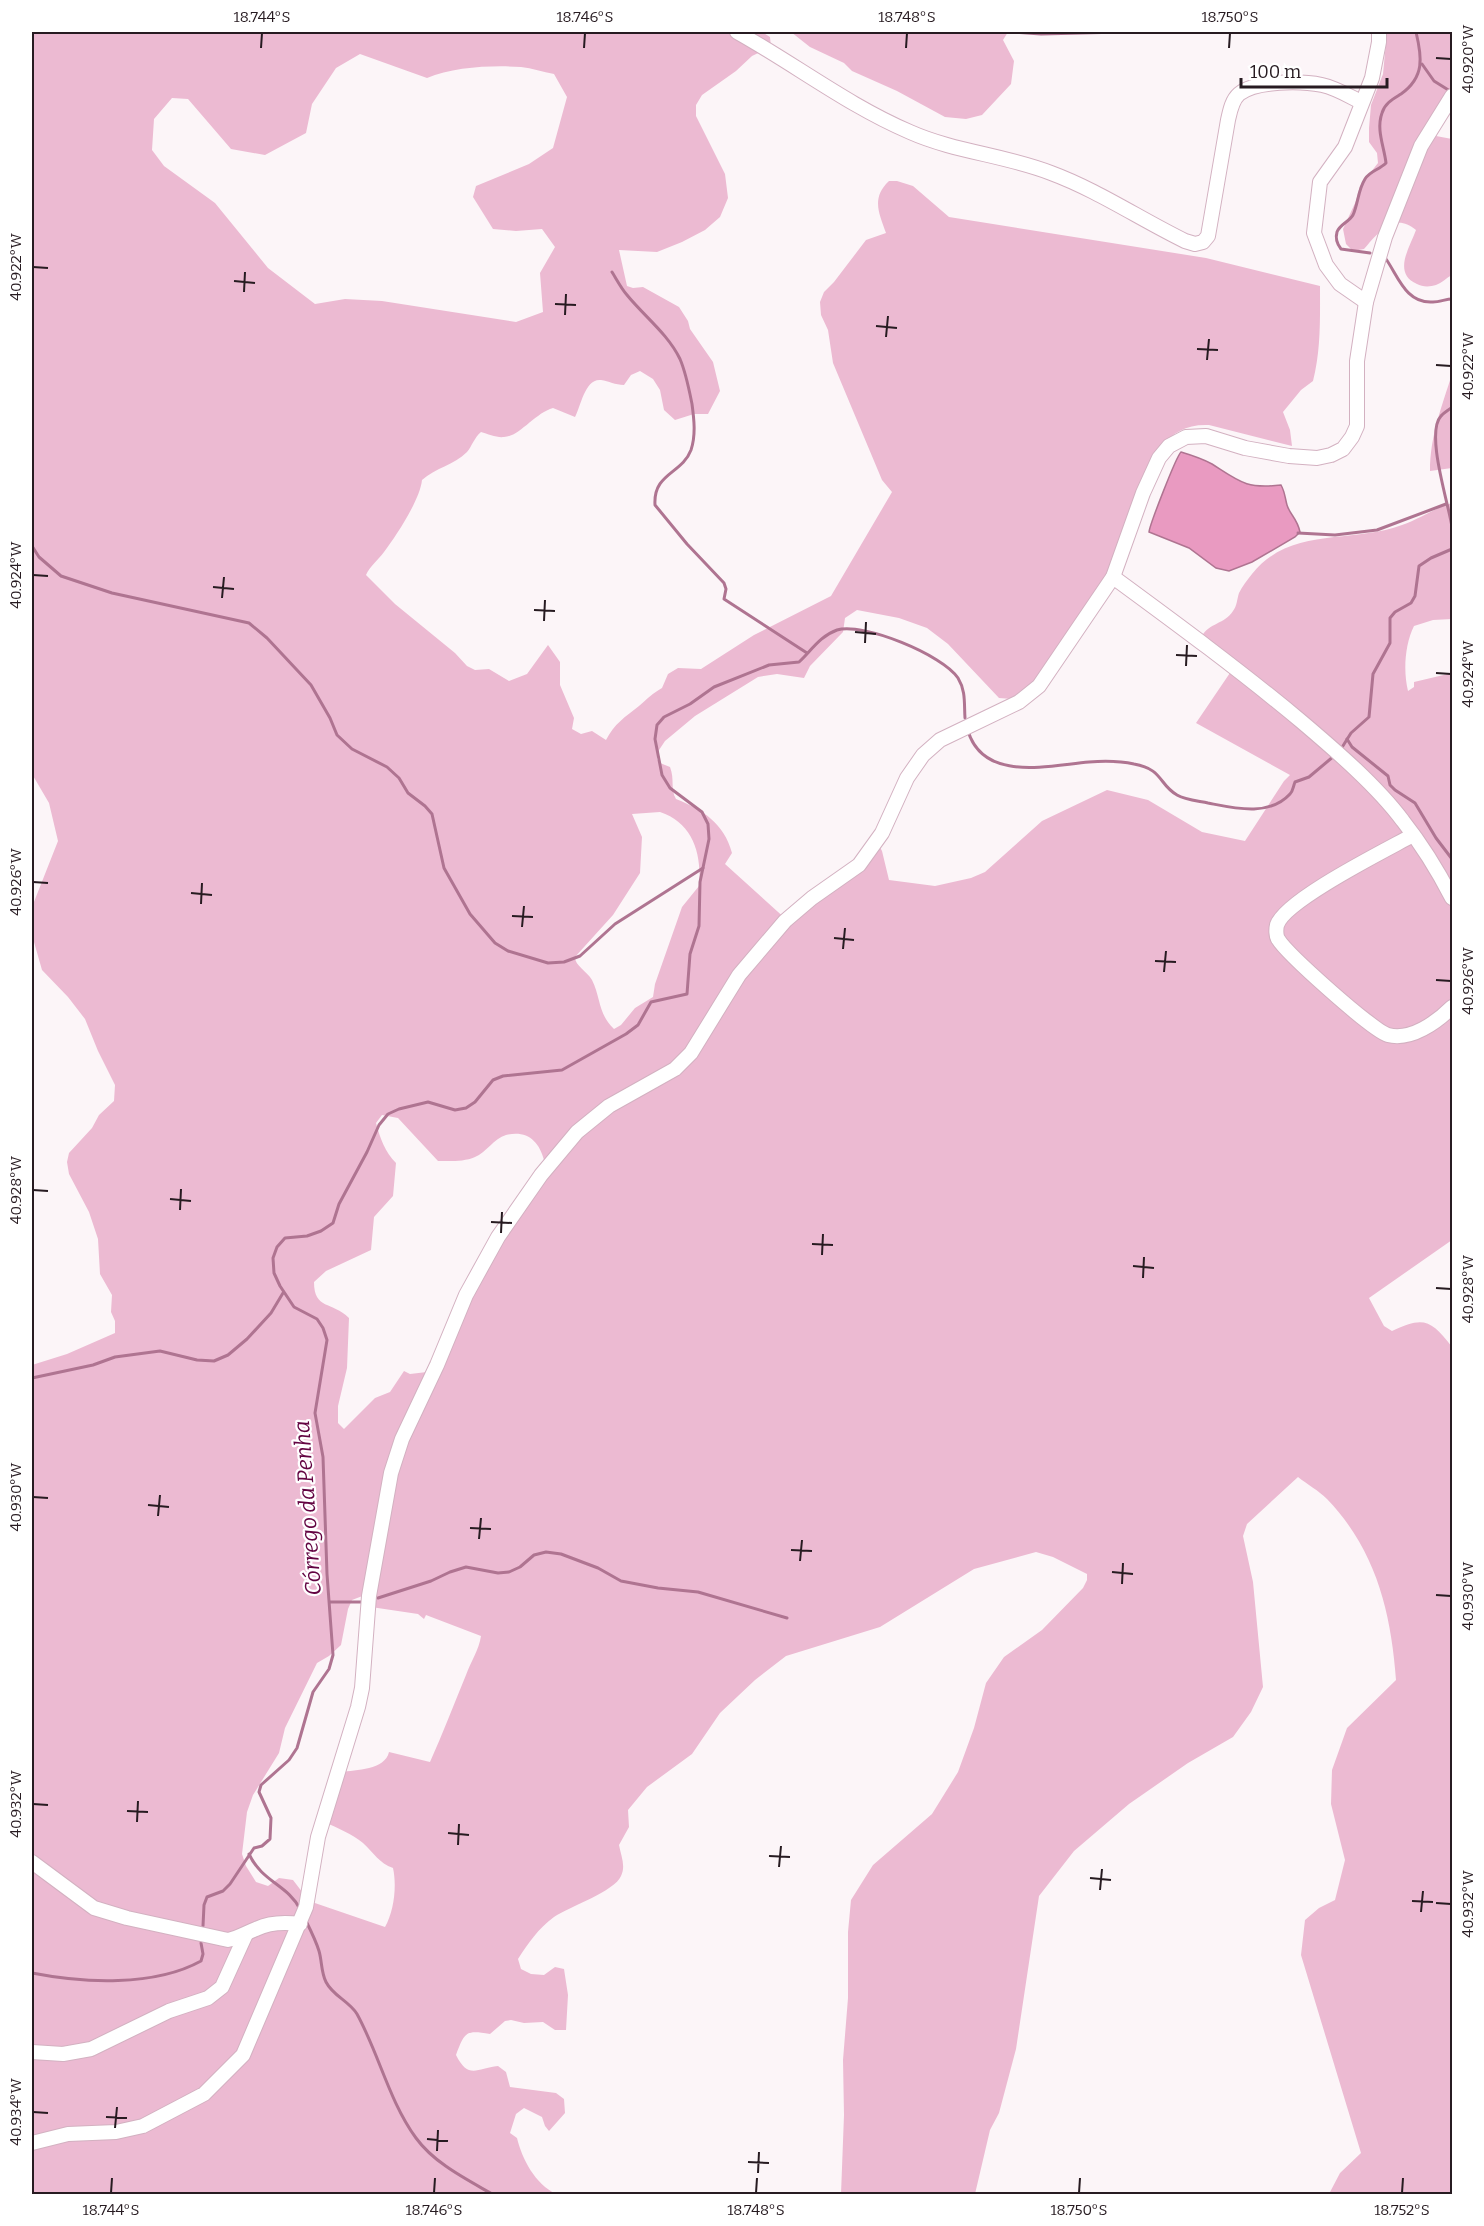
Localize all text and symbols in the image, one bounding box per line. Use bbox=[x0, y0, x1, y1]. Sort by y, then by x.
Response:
text: 18.744°S bbox=[234, 8, 290, 26]
text: 18.746°S bbox=[557, 8, 613, 26]
text: 18.748°S bbox=[878, 8, 936, 26]
text: 18.750°S bbox=[1201, 8, 1259, 26]
text: 40.920°W bbox=[1459, 24, 1477, 93]
scale bar bbox=[1241, 51, 1386, 89]
text: 100 m bbox=[1250, 61, 1301, 83]
text: 40.922°W bbox=[7, 233, 25, 301]
text: 40.922°W bbox=[1459, 332, 1477, 400]
text: 40.924°W bbox=[7, 541, 25, 609]
text: 40.924°W bbox=[1459, 640, 1477, 708]
text: 40.926°W bbox=[7, 848, 25, 916]
text: 40.926°W bbox=[1459, 947, 1477, 1015]
text: 40.928°W bbox=[7, 1155, 25, 1224]
text: 40.928°W bbox=[1459, 1254, 1477, 1323]
water label: Córrego da Penha bbox=[288, 1420, 327, 1596]
text: 40.930°W bbox=[7, 1462, 25, 1531]
text: 40.930°W bbox=[1459, 1561, 1477, 1630]
text: 40.932°W bbox=[7, 1770, 25, 1838]
text: 40.932°W bbox=[1459, 1870, 1477, 1938]
text: 40.934°W bbox=[7, 2078, 25, 2146]
text: 18.744°S bbox=[83, 2201, 139, 2219]
text: 18.746°S bbox=[406, 2201, 462, 2219]
text: 18.748°S bbox=[727, 2201, 785, 2219]
text: 18.750°S bbox=[1050, 2201, 1108, 2219]
text: 18.752°S bbox=[1374, 2201, 1430, 2219]

